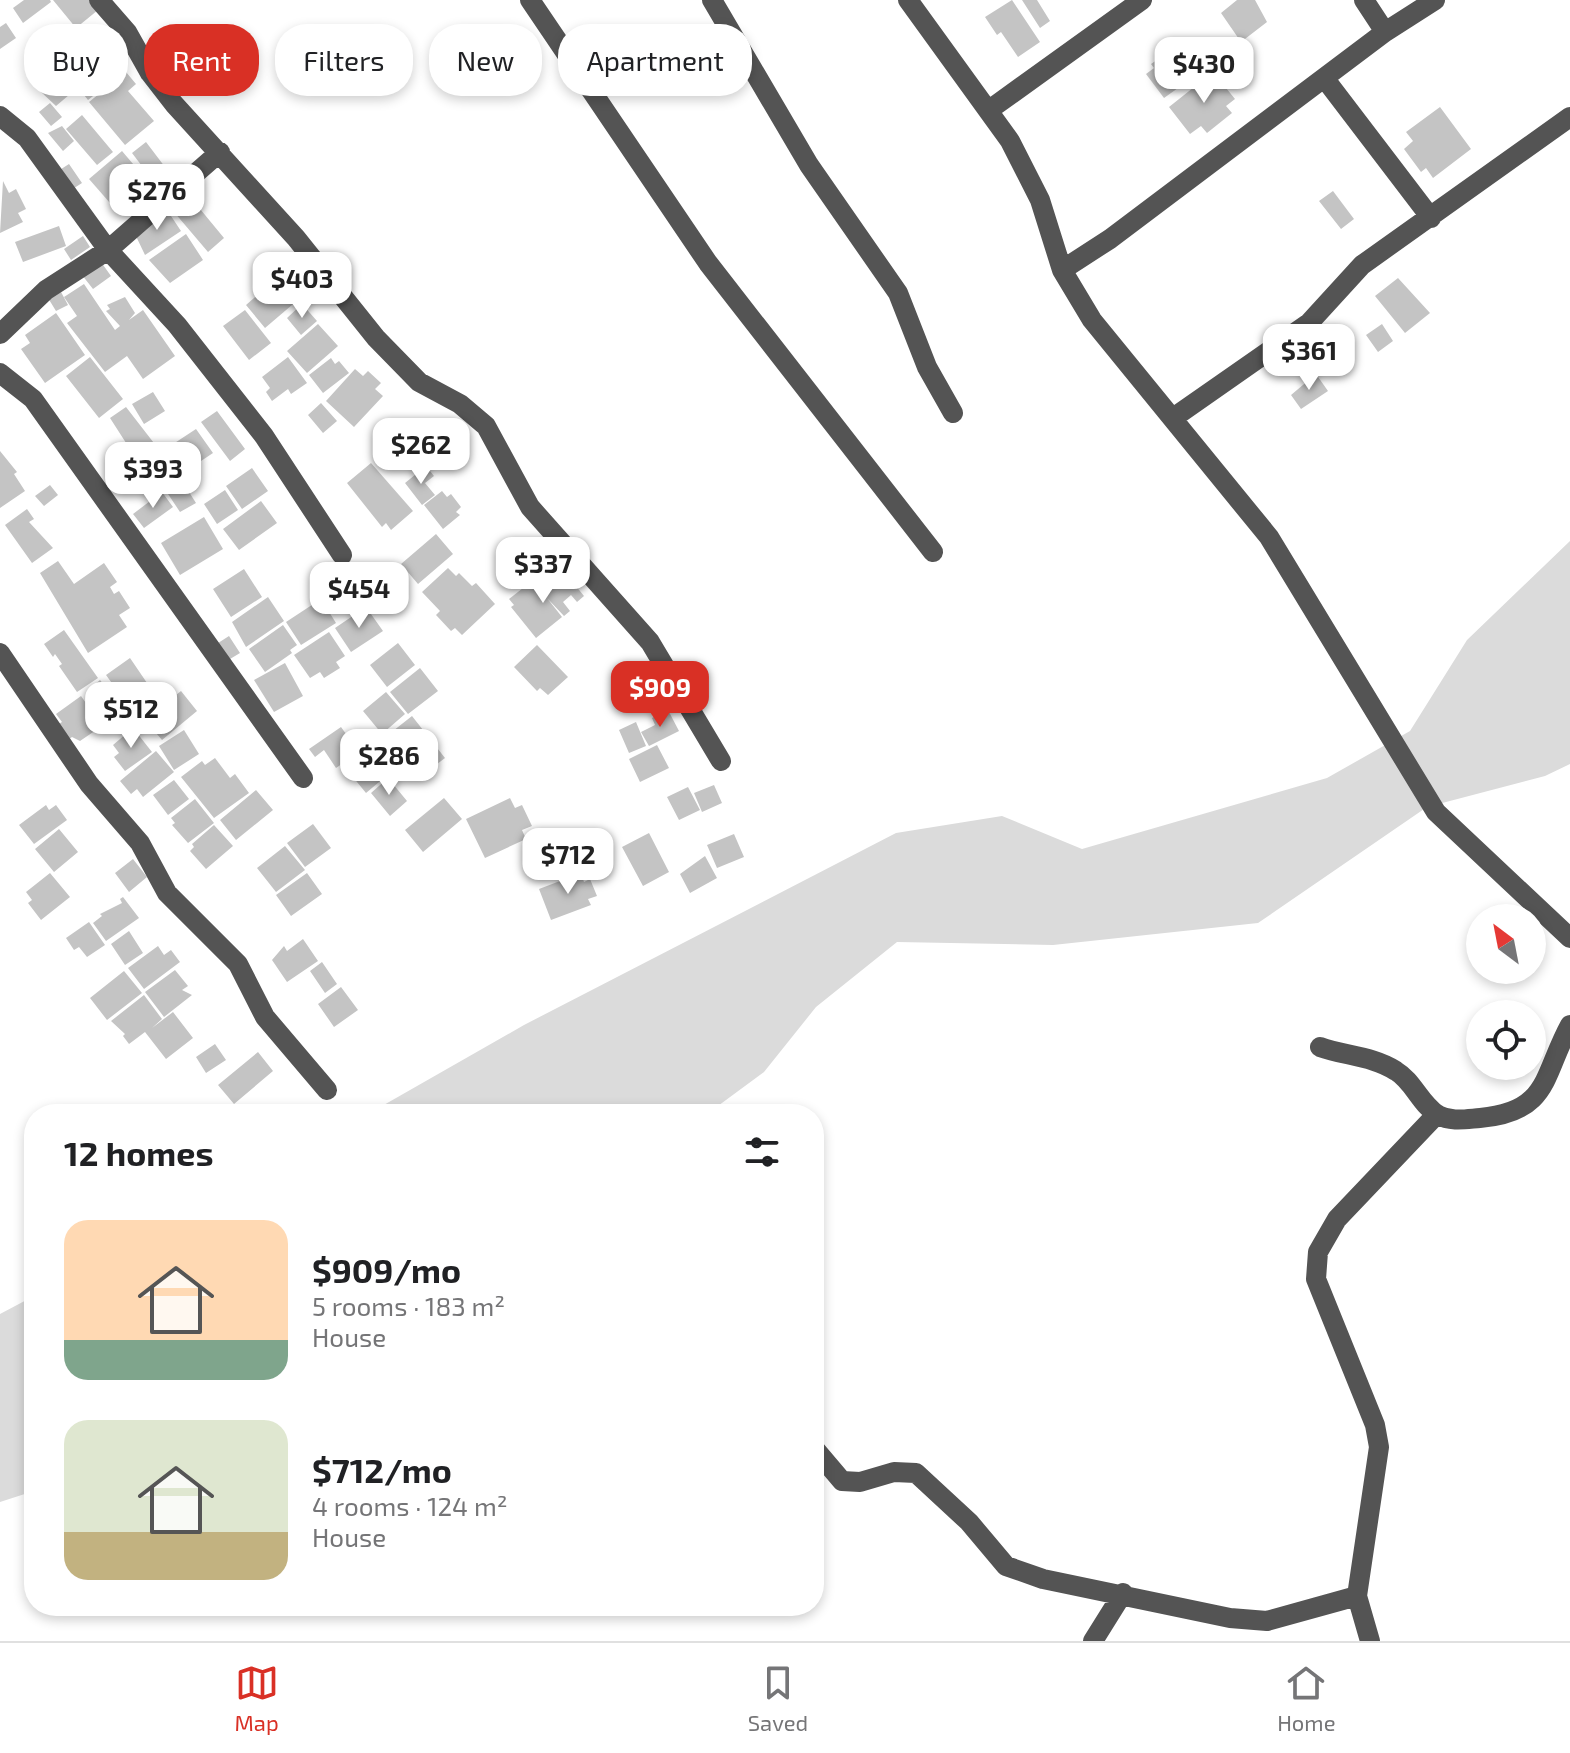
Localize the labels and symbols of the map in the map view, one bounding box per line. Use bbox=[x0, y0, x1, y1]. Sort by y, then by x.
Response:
pin: $430 bbox=[1157, 37, 1251, 105]
pin: $276 bbox=[110, 164, 204, 232]
pin: $403 bbox=[255, 252, 349, 320]
pin: $361 bbox=[1262, 324, 1356, 392]
pin: $262 bbox=[374, 418, 468, 486]
pin: $393 bbox=[106, 442, 200, 510]
pin: $337 bbox=[496, 537, 590, 605]
pin: $454 bbox=[312, 562, 406, 630]
pin: $909 bbox=[613, 661, 707, 729]
pin: $512 bbox=[84, 682, 178, 750]
pin: $286 bbox=[342, 729, 436, 797]
pin: $712 bbox=[521, 828, 615, 896]
north arrow bbox=[1466, 904, 1546, 984]

